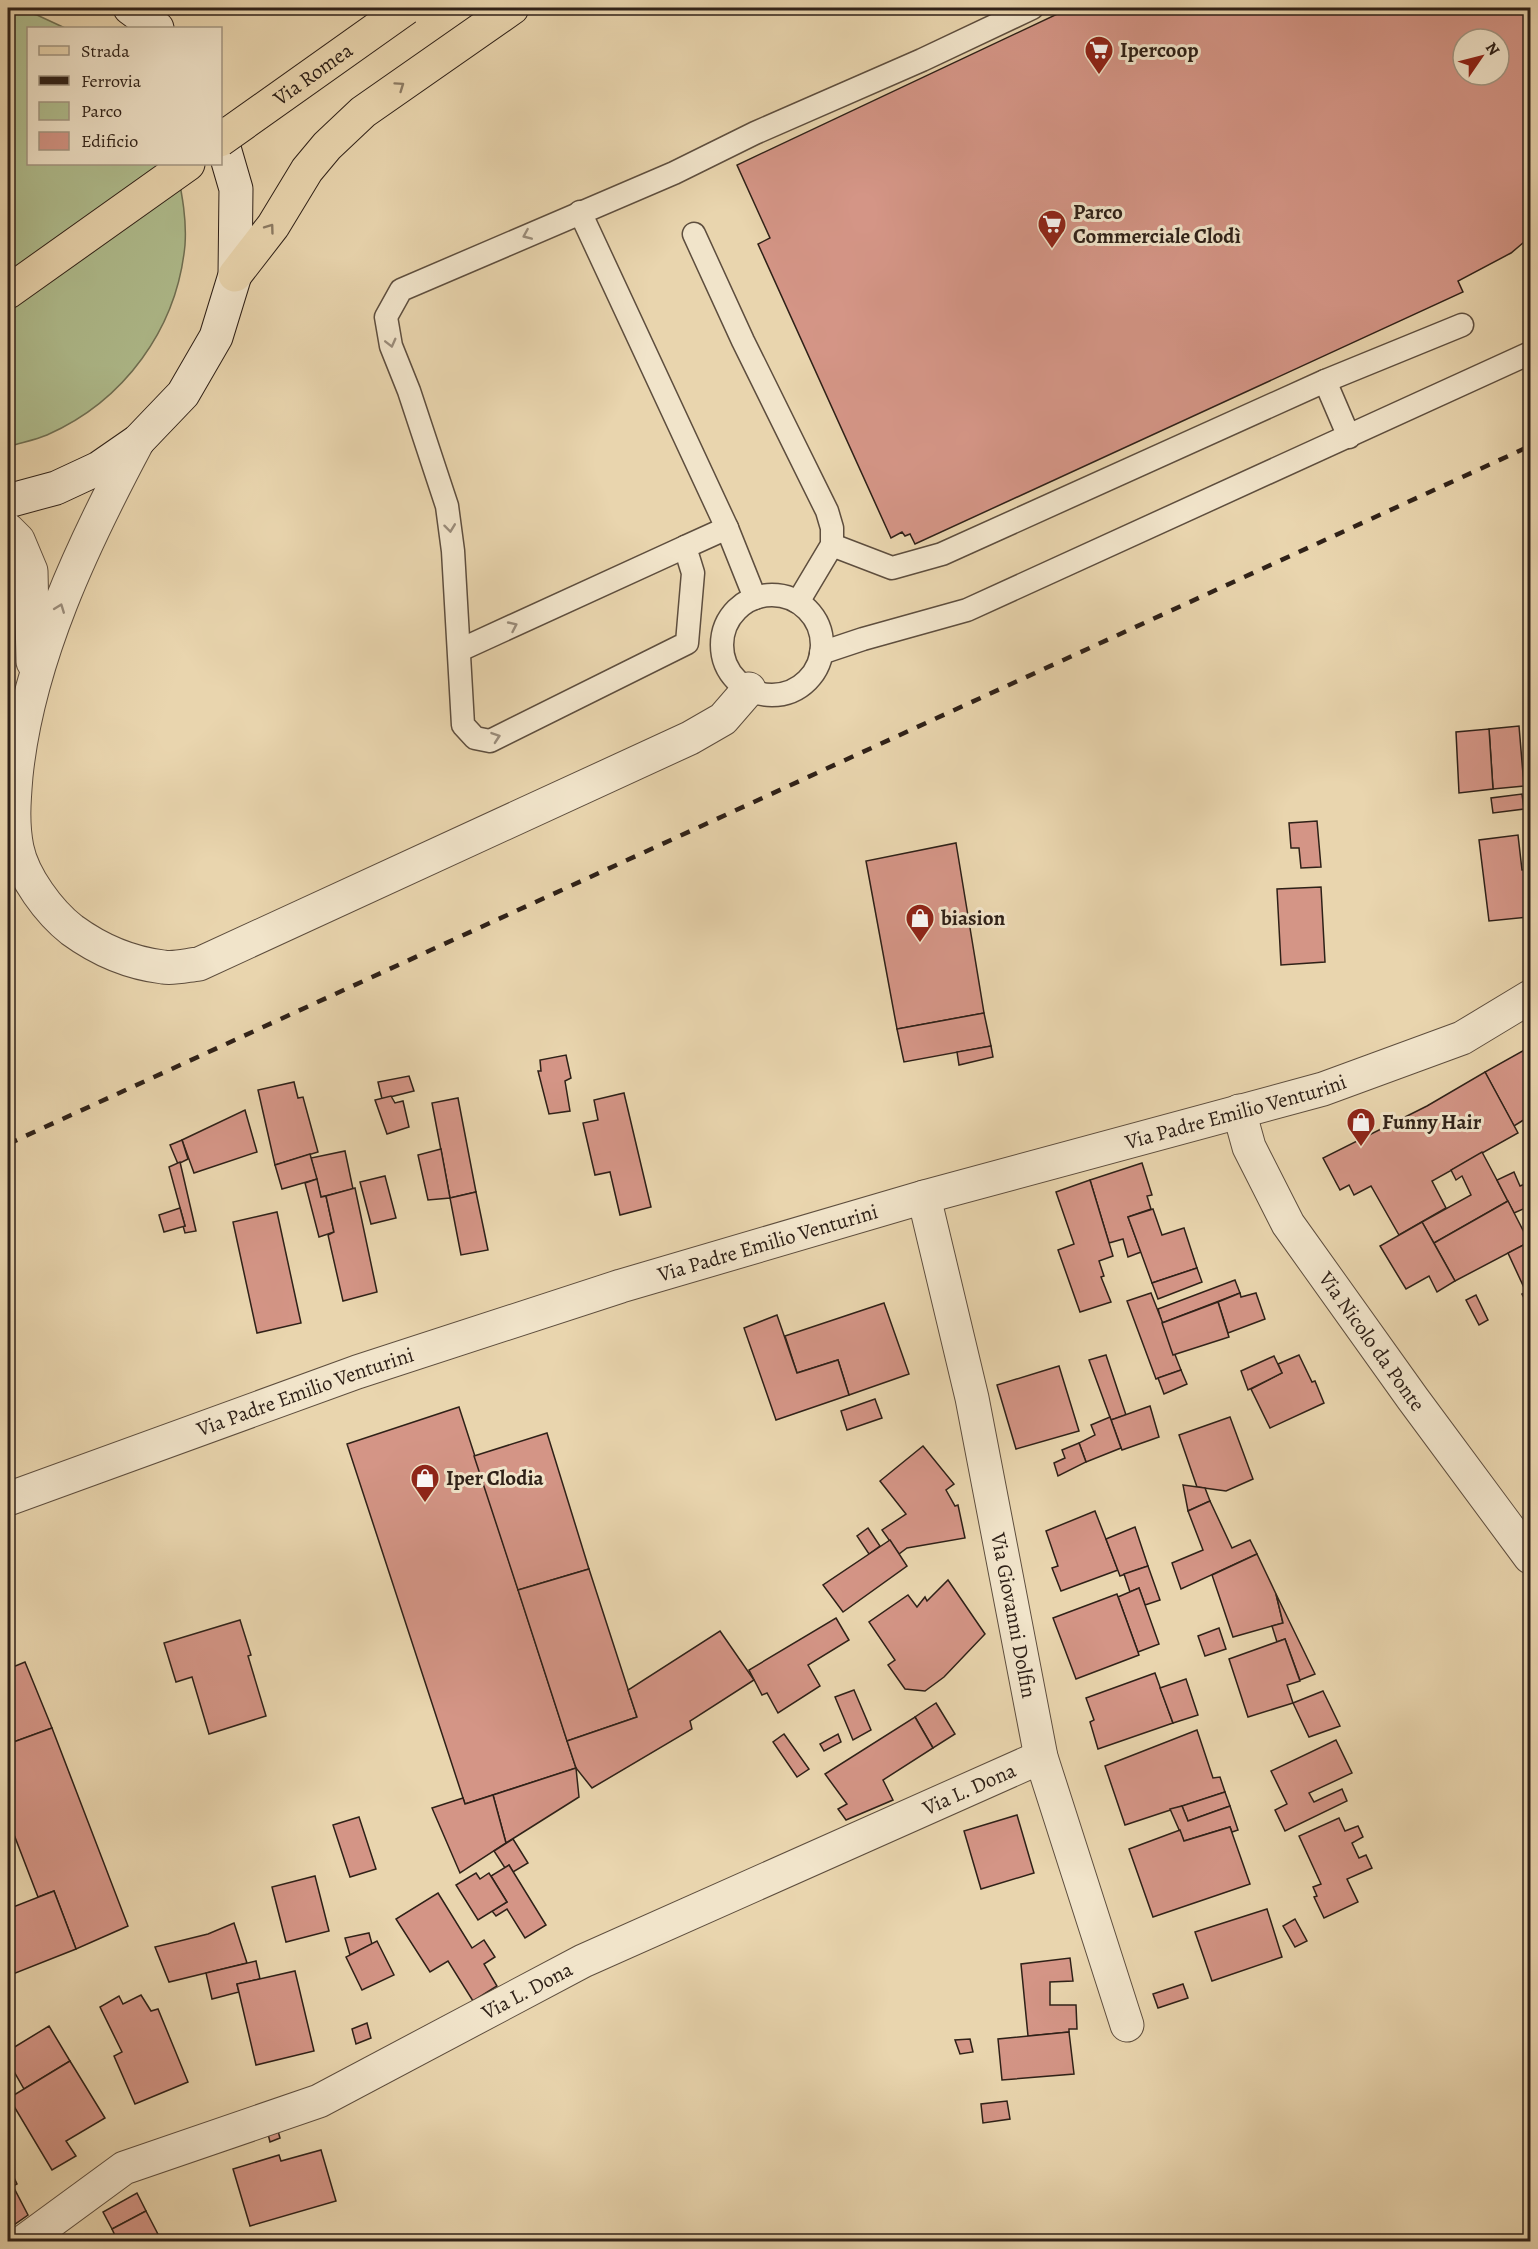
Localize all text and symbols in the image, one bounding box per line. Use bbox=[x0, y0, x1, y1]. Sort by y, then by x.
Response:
legend bbox=[27, 27, 222, 165]
north arrow bbox=[1451, 27, 1511, 87]
supermarket icon: Ipercoop bbox=[1083, 34, 1115, 76]
street label: Via Romea bbox=[267, 36, 358, 112]
place label: Ipercoop bbox=[1120, 36, 1199, 64]
text: N bbox=[1480, 38, 1505, 60]
text: Strada bbox=[81, 39, 130, 63]
text: Ferrovia bbox=[81, 69, 142, 93]
one-way arrow bbox=[394, 82, 405, 93]
text: Parco bbox=[81, 99, 122, 123]
text: Edificio bbox=[81, 129, 138, 153]
place label: Parco Commerciale Clodì bbox=[1073, 198, 1241, 250]
supermarket icon: Parco Commerciale Clodì bbox=[1036, 208, 1068, 250]
one-way arrow bbox=[263, 224, 274, 235]
one-way arrow bbox=[522, 228, 533, 240]
one-way arrow bbox=[383, 338, 396, 348]
one-way arrow bbox=[444, 523, 456, 533]
one-way arrow bbox=[53, 603, 65, 614]
one-way arrow bbox=[507, 621, 518, 633]
one-way arrow bbox=[490, 731, 500, 744]
shop icon: biasion bbox=[904, 902, 936, 944]
place label: biasion bbox=[940, 904, 1006, 932]
street label: Via Padre Emilio Venturini bbox=[1121, 1068, 1350, 1156]
shop icon: Funny Hair bbox=[1345, 1106, 1377, 1148]
place label: Funny Hair bbox=[1382, 1108, 1482, 1136]
street label: Via Padre Emilio Venturini bbox=[653, 1197, 881, 1289]
street label: Via Nicolo da Ponte bbox=[1312, 1265, 1431, 1417]
street label: Via Padre Emilio Venturini bbox=[192, 1340, 417, 1443]
shop icon: Iper Clodia bbox=[409, 1462, 441, 1504]
place label: Iper Clodia bbox=[446, 1464, 545, 1492]
street label: Via Giovanni Dolfin bbox=[984, 1529, 1043, 1700]
street label: Via L. Dona bbox=[917, 1756, 1020, 1822]
street label: Via L. Dona bbox=[476, 1955, 578, 2027]

